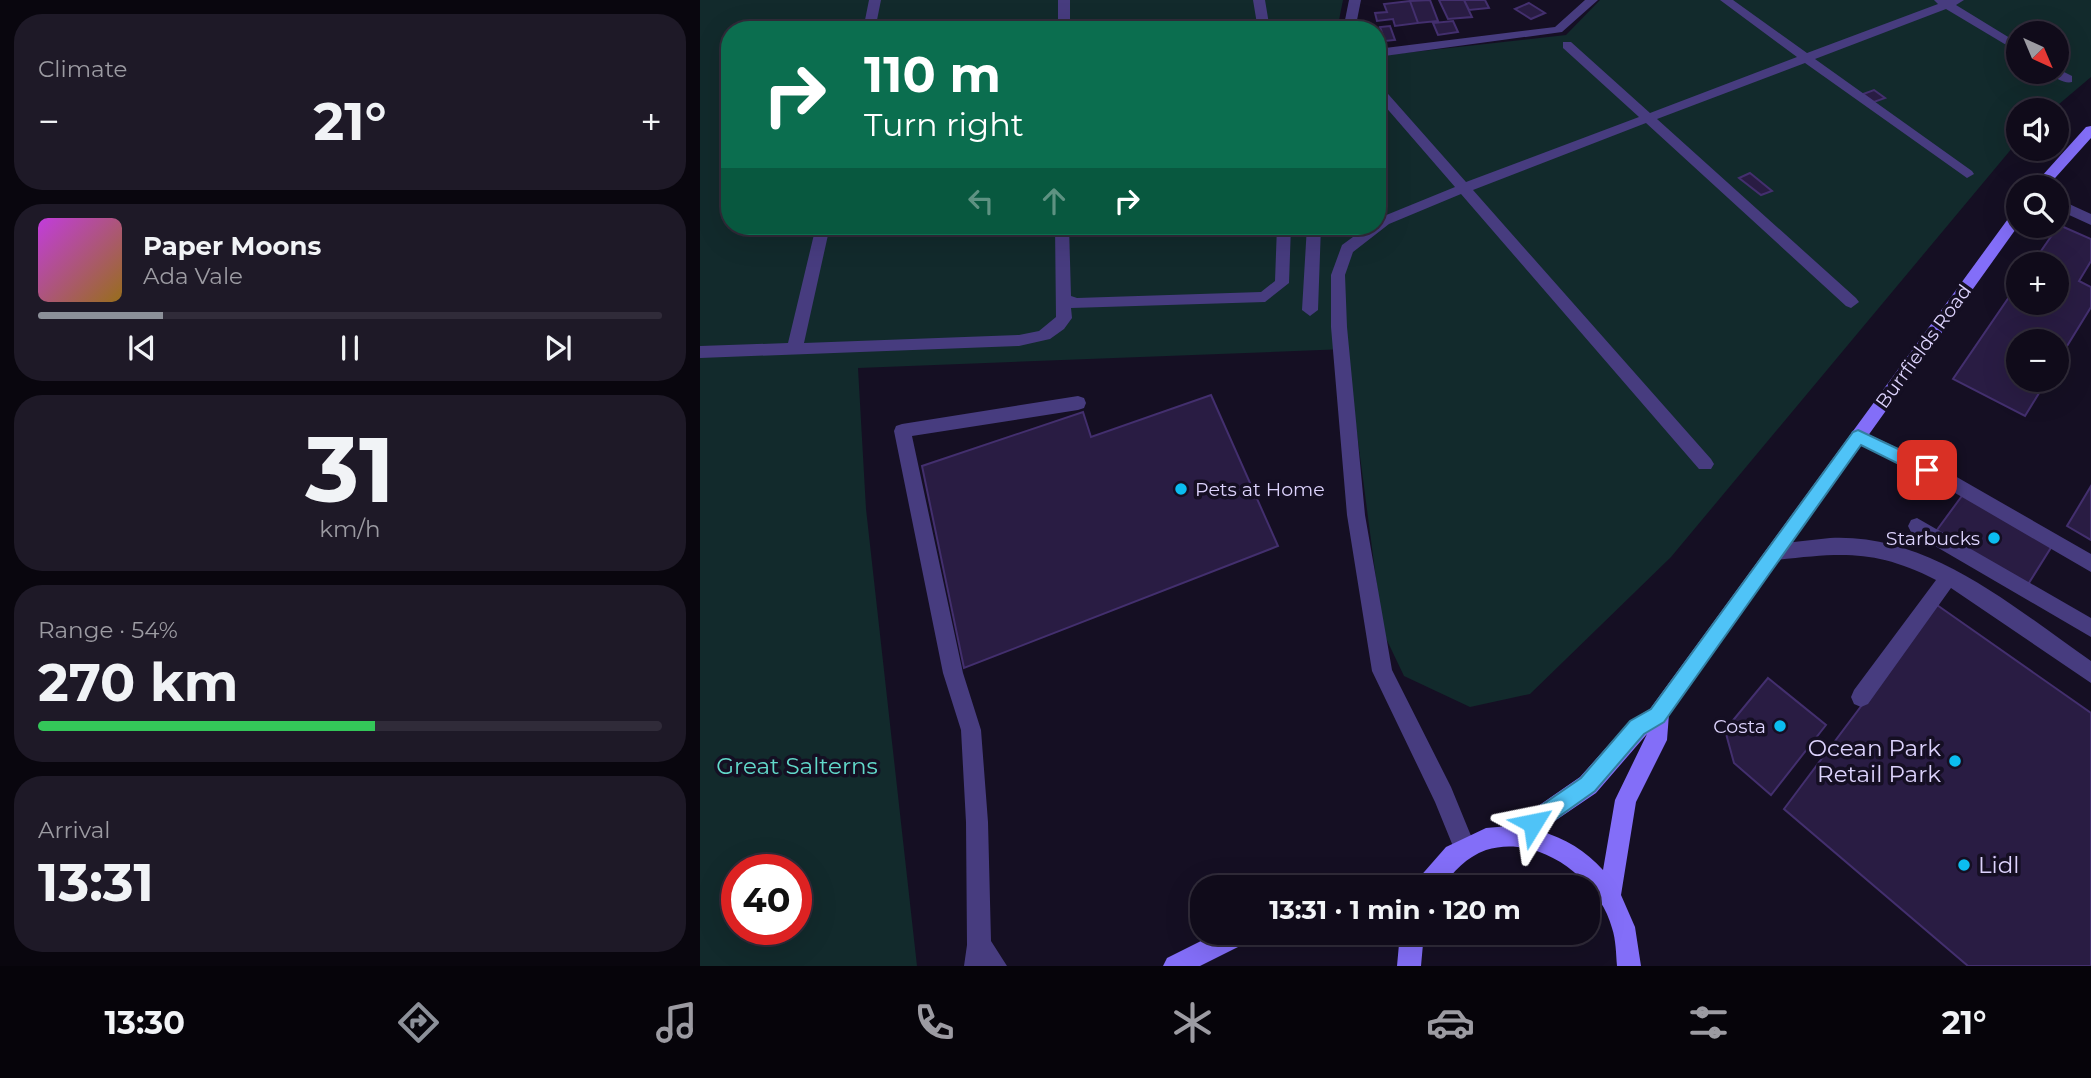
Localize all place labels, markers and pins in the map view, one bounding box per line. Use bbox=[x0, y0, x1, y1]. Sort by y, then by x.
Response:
pin bbox=[1897, 440, 1957, 500]
place label: Pets at Home bbox=[1195, 478, 1325, 501]
marker: Pets at Home bbox=[1173, 481, 1189, 497]
place label: Starbucks bbox=[1886, 527, 1980, 550]
marker: Starbucks bbox=[1986, 530, 2002, 546]
place label: Costa bbox=[1713, 715, 1766, 738]
marker: Costa bbox=[1772, 718, 1788, 734]
place label: Ocean Park Retail Park bbox=[1808, 734, 1941, 788]
marker: Ocean Park Retail Park bbox=[1947, 753, 1963, 769]
place label: Lidl bbox=[1978, 851, 2020, 879]
marker: Lidl bbox=[1956, 857, 1972, 873]

